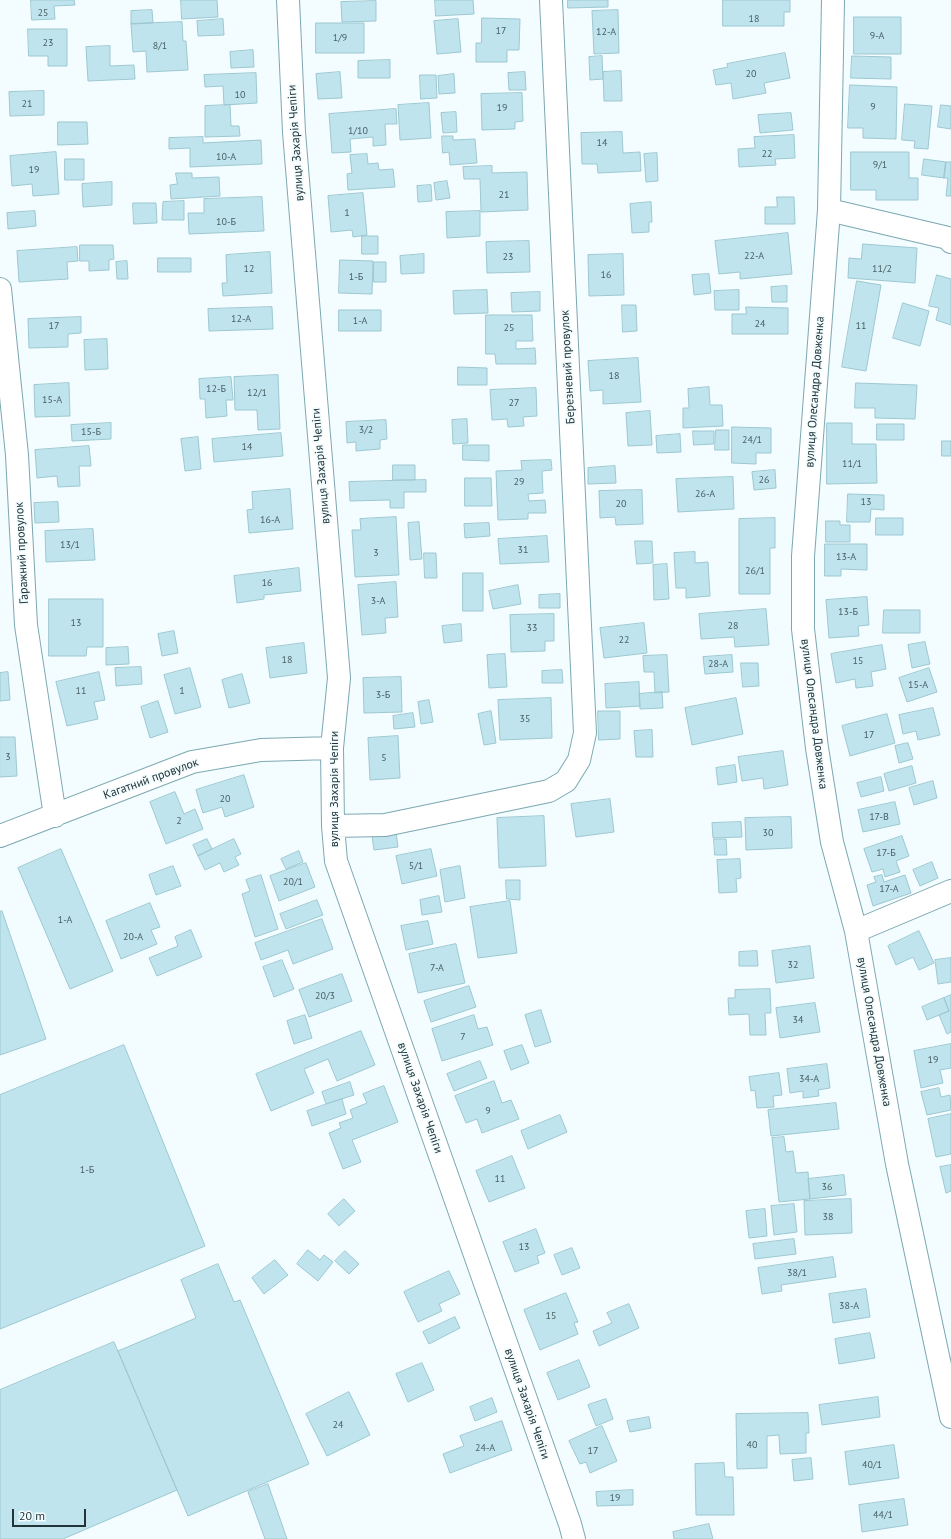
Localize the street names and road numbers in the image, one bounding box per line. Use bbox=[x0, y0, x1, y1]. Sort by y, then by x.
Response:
street label: вулиця Захарія Чепіги bbox=[285, 84, 307, 202]
street label: Березневий провулок bbox=[558, 309, 578, 425]
street label: вулиця Олесандра Довженка bbox=[803, 316, 827, 468]
street label: вулиця Захарія Чепіги bbox=[309, 407, 333, 525]
street label: Гаражний провулок bbox=[12, 502, 32, 604]
street label: вулиця Олесандра Довженка bbox=[798, 638, 830, 790]
street label: вулиця Захарія Чепіги bbox=[328, 731, 342, 847]
street label: Кагатний провулок bbox=[101, 755, 201, 803]
street label: вулиця Олесандра Довженка bbox=[854, 956, 894, 1108]
street label: вулиця Захарія Чепіги bbox=[394, 1041, 446, 1155]
street label: вулиця Захарія Чепіги bbox=[501, 1347, 553, 1461]

